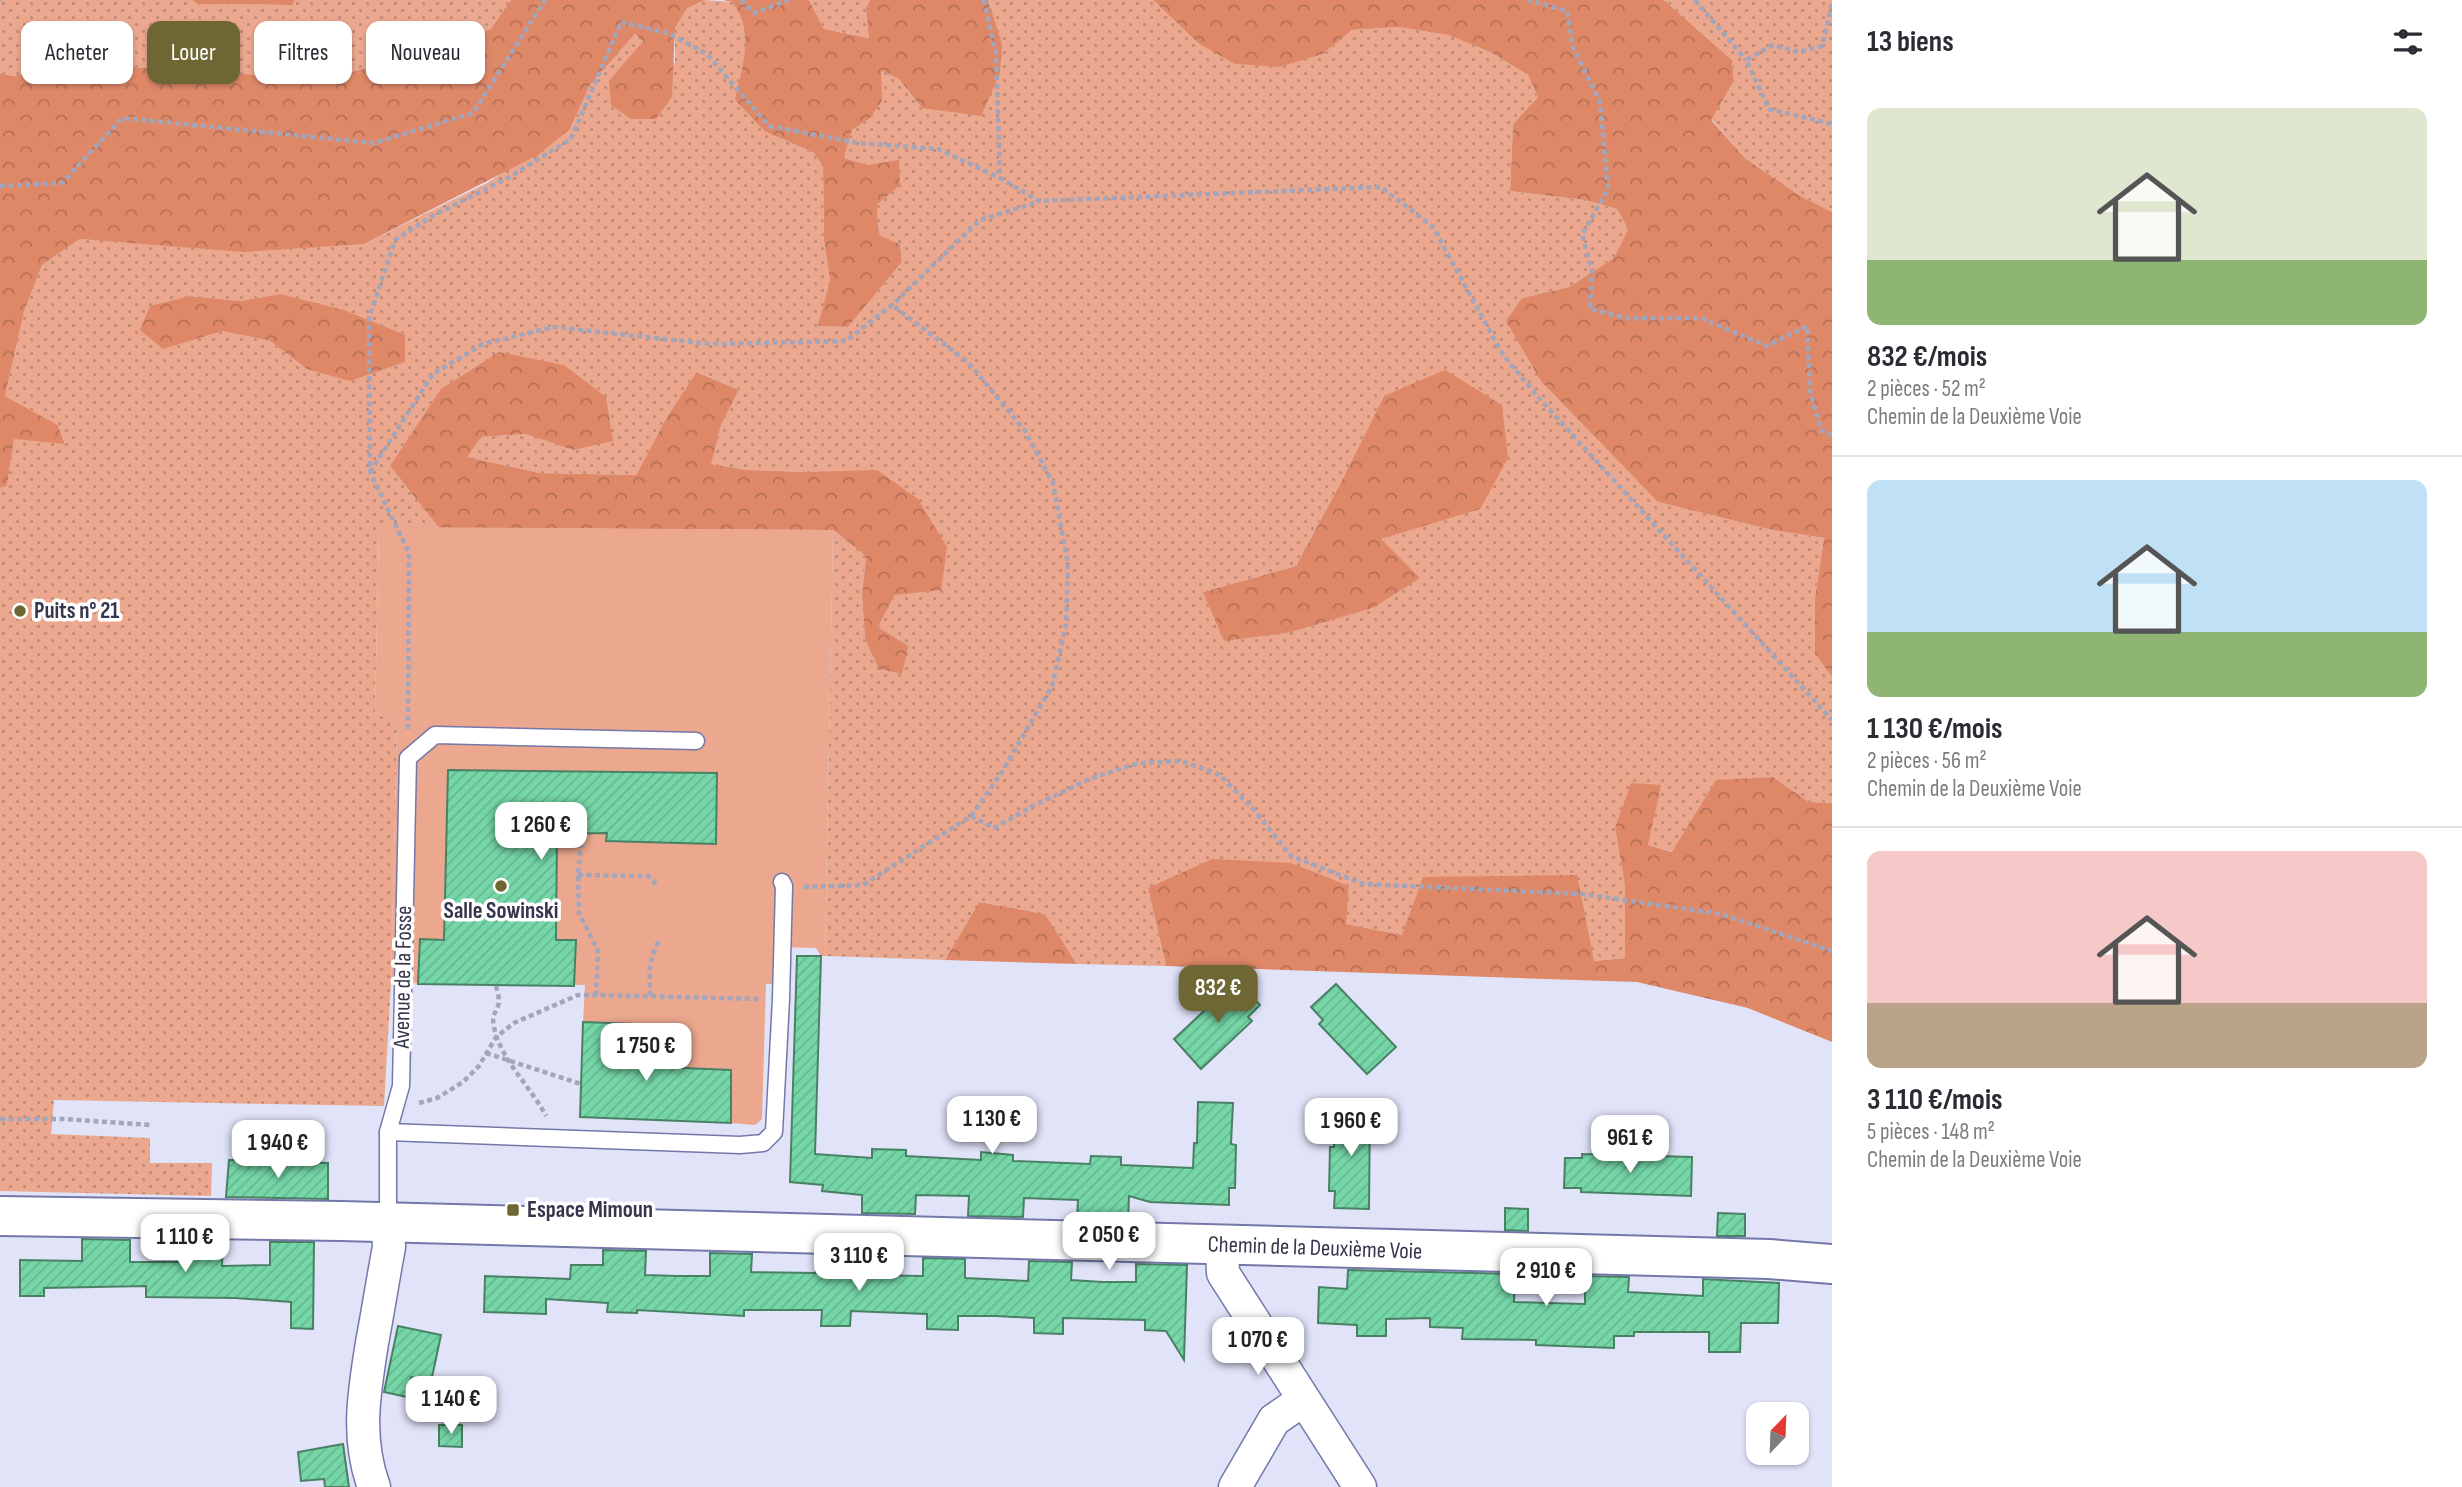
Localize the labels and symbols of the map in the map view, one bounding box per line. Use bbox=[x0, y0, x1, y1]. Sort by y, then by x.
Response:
place label: Puits n° 21 bbox=[34, 597, 119, 625]
marker: Puits n° 21 bbox=[12, 603, 28, 619]
pin: 1 260 € bbox=[476, 802, 606, 862]
marker: Salle Sowinski bbox=[493, 878, 509, 894]
place label: Salle Sowinski bbox=[444, 897, 558, 925]
street label: Avenue de la Fosse bbox=[388, 905, 418, 1050]
pin: 832 € bbox=[1169, 965, 1267, 1025]
pin: 1 750 € bbox=[581, 1024, 711, 1083]
pin: 1 130 € bbox=[927, 1096, 1057, 1156]
pin: 1 960 € bbox=[1286, 1098, 1416, 1158]
pin: 961 € bbox=[1581, 1116, 1679, 1175]
pin: 1 940 € bbox=[213, 1120, 343, 1180]
place label: Espace Mimoun bbox=[527, 1196, 653, 1224]
marker: Espace Mimoun bbox=[505, 1202, 521, 1218]
pin: 2 050 € bbox=[1044, 1212, 1174, 1272]
pin: 1 110 € bbox=[120, 1214, 250, 1274]
street label: Chemin de la Deuxième Voie bbox=[1207, 1230, 1423, 1266]
pin: 3 110 € bbox=[794, 1234, 924, 1293]
pin: 2 910 € bbox=[1481, 1248, 1611, 1308]
pin: 1 070 € bbox=[1193, 1318, 1323, 1377]
pin: 1 140 € bbox=[386, 1376, 516, 1436]
north arrow bbox=[1746, 1402, 1810, 1465]

